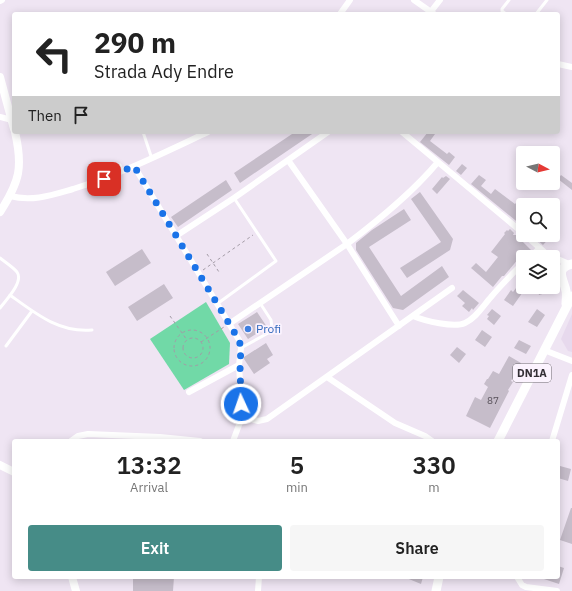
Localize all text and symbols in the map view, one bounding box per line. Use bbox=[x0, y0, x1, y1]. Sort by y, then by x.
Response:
text: 290 m bbox=[94, 24, 176, 61]
icon: left bbox=[28, 28, 80, 80]
text: Strada Ady Endre bbox=[94, 60, 234, 83]
icon: arrive bbox=[70, 104, 92, 126]
text: Then bbox=[28, 106, 62, 125]
north arrow bbox=[516, 146, 560, 190]
map controls bbox=[516, 146, 560, 294]
pin bbox=[87, 162, 121, 196]
icon: arrive bbox=[93, 168, 115, 190]
button: search bbox=[516, 198, 560, 242]
button: layers bbox=[516, 250, 560, 294]
place label: Profi bbox=[256, 321, 281, 336]
marker: Profi bbox=[243, 324, 253, 334]
road number: DN1A bbox=[513, 364, 551, 382]
position arrow bbox=[220, 383, 262, 425]
house number: 87 bbox=[487, 394, 499, 407]
text: 13:32 bbox=[116, 449, 182, 481]
text: 5 bbox=[290, 449, 304, 481]
text: 330 bbox=[412, 449, 456, 481]
text: Arrival bbox=[130, 479, 168, 496]
text: min bbox=[286, 479, 308, 496]
text: m bbox=[428, 479, 440, 496]
button: Exit bbox=[28, 525, 282, 571]
button: Share bbox=[290, 525, 544, 571]

